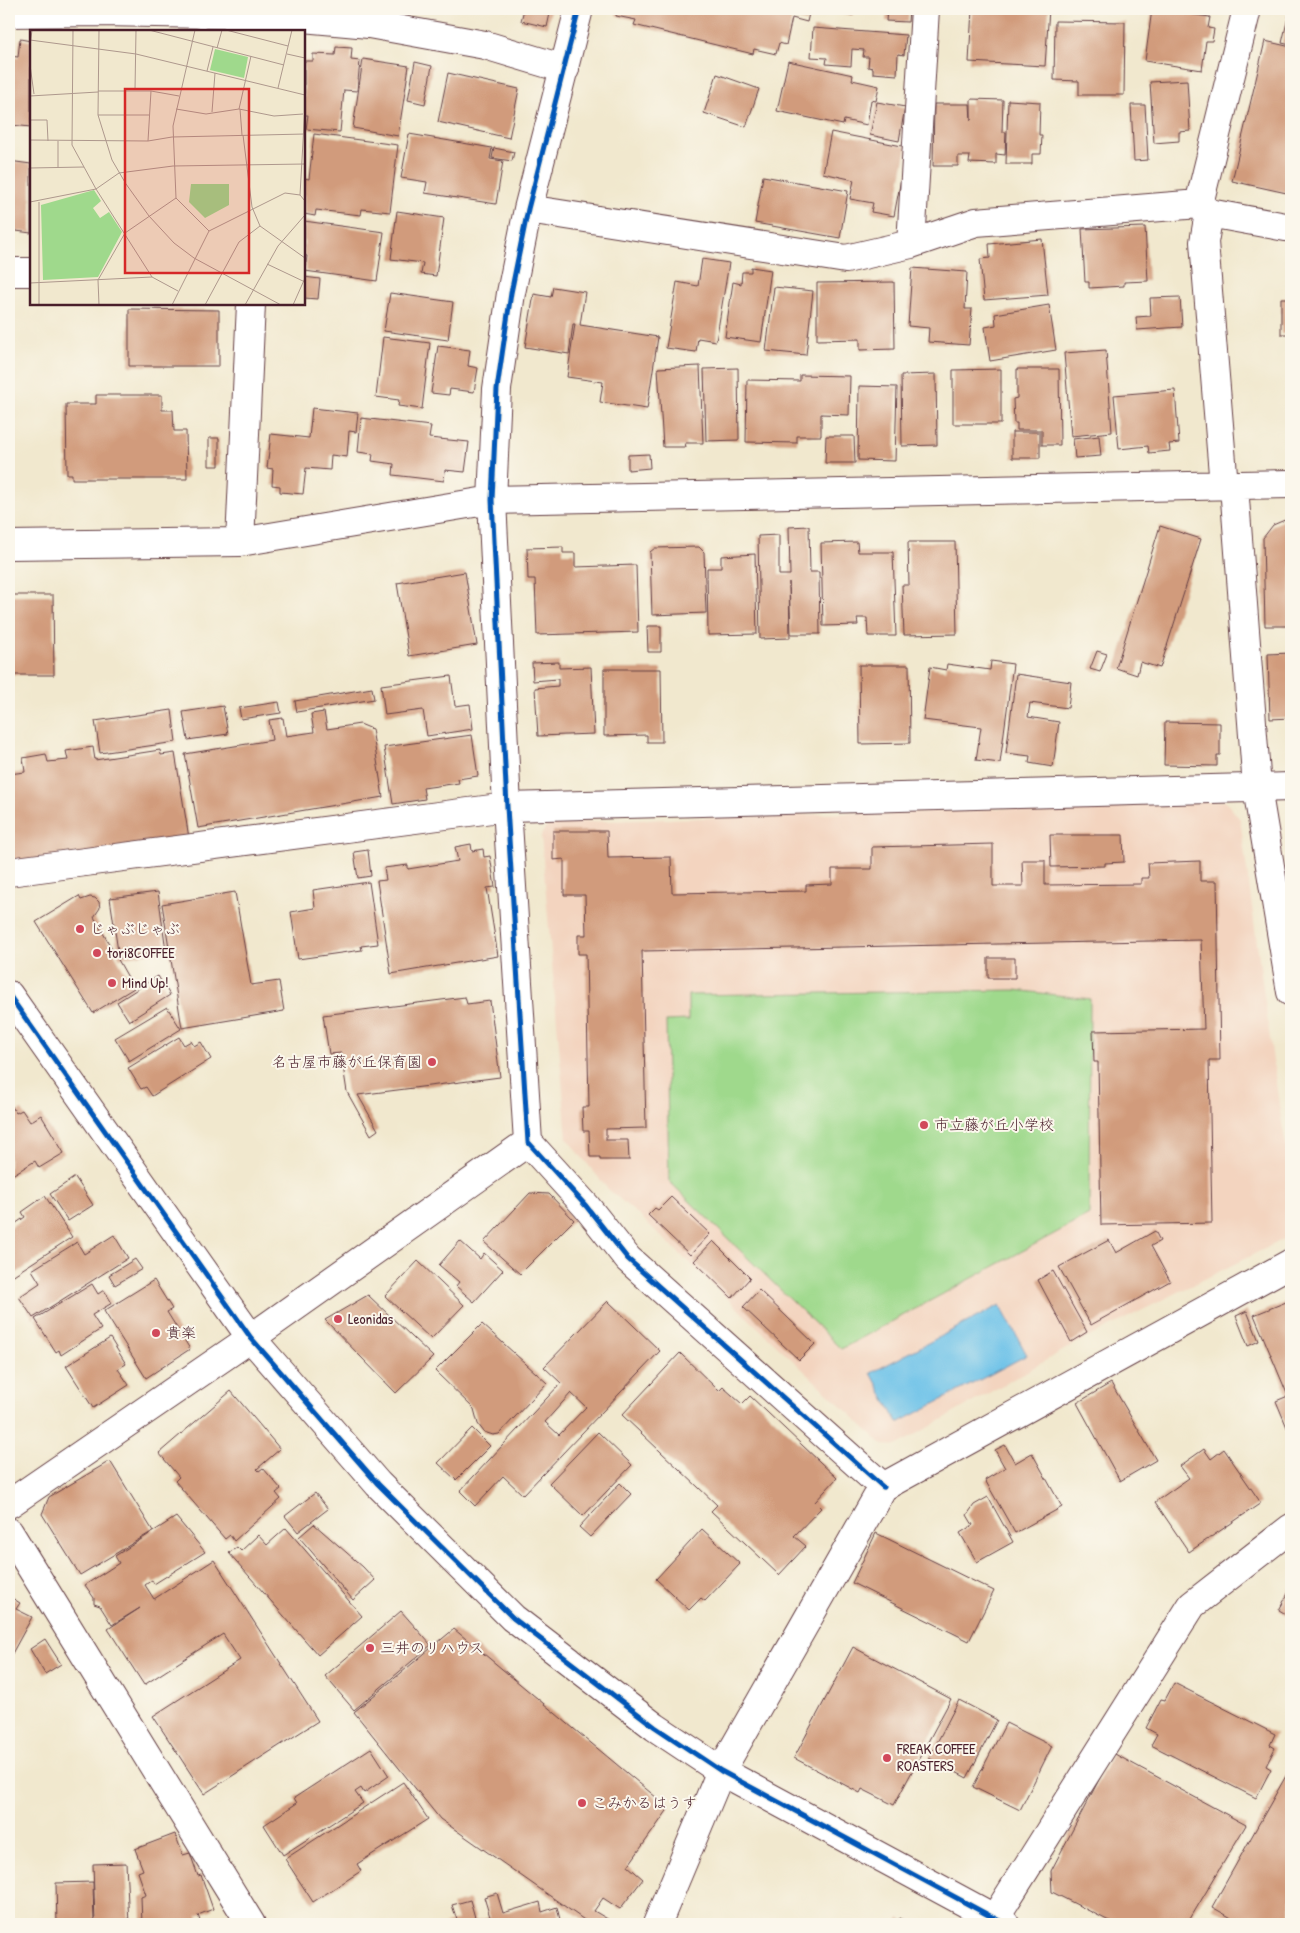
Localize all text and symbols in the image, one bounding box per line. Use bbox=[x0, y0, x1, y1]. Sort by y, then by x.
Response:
inset map bbox=[30, 30, 305, 305]
place label: じゃぶじゃぶ bbox=[90, 918, 180, 939]
marker: じゃぶじゃぶ bbox=[74, 923, 86, 935]
place label: tori8COFFEE bbox=[107, 942, 175, 963]
marker: tori8COFFEE bbox=[91, 947, 103, 959]
place label: Mind Up! bbox=[122, 972, 169, 993]
marker: Mind Up! bbox=[106, 977, 118, 989]
place label: 名古屋市藤が丘保育園 bbox=[272, 1051, 422, 1072]
marker: 名古屋市藤が丘保育園 bbox=[426, 1056, 438, 1068]
place label: 市立藤が丘小学校 bbox=[934, 1114, 1054, 1135]
marker: 市立藤が丘小学校 bbox=[918, 1119, 930, 1131]
place label: Leonidas bbox=[348, 1308, 393, 1329]
marker: Leonidas bbox=[332, 1313, 344, 1325]
place label: 貴楽 bbox=[166, 1322, 196, 1343]
marker: 貴楽 bbox=[150, 1327, 162, 1339]
place label: 三井のリハウス bbox=[380, 1637, 484, 1658]
marker: 三井のリハウス bbox=[364, 1642, 376, 1654]
place label: FREAK COFFEE ROASTERS bbox=[896, 1738, 976, 1776]
marker: FREAK COFFEE ROASTERS bbox=[881, 1752, 893, 1764]
place label: こみかるはうす bbox=[592, 1792, 697, 1813]
marker: こみかるはうす bbox=[576, 1797, 588, 1809]

